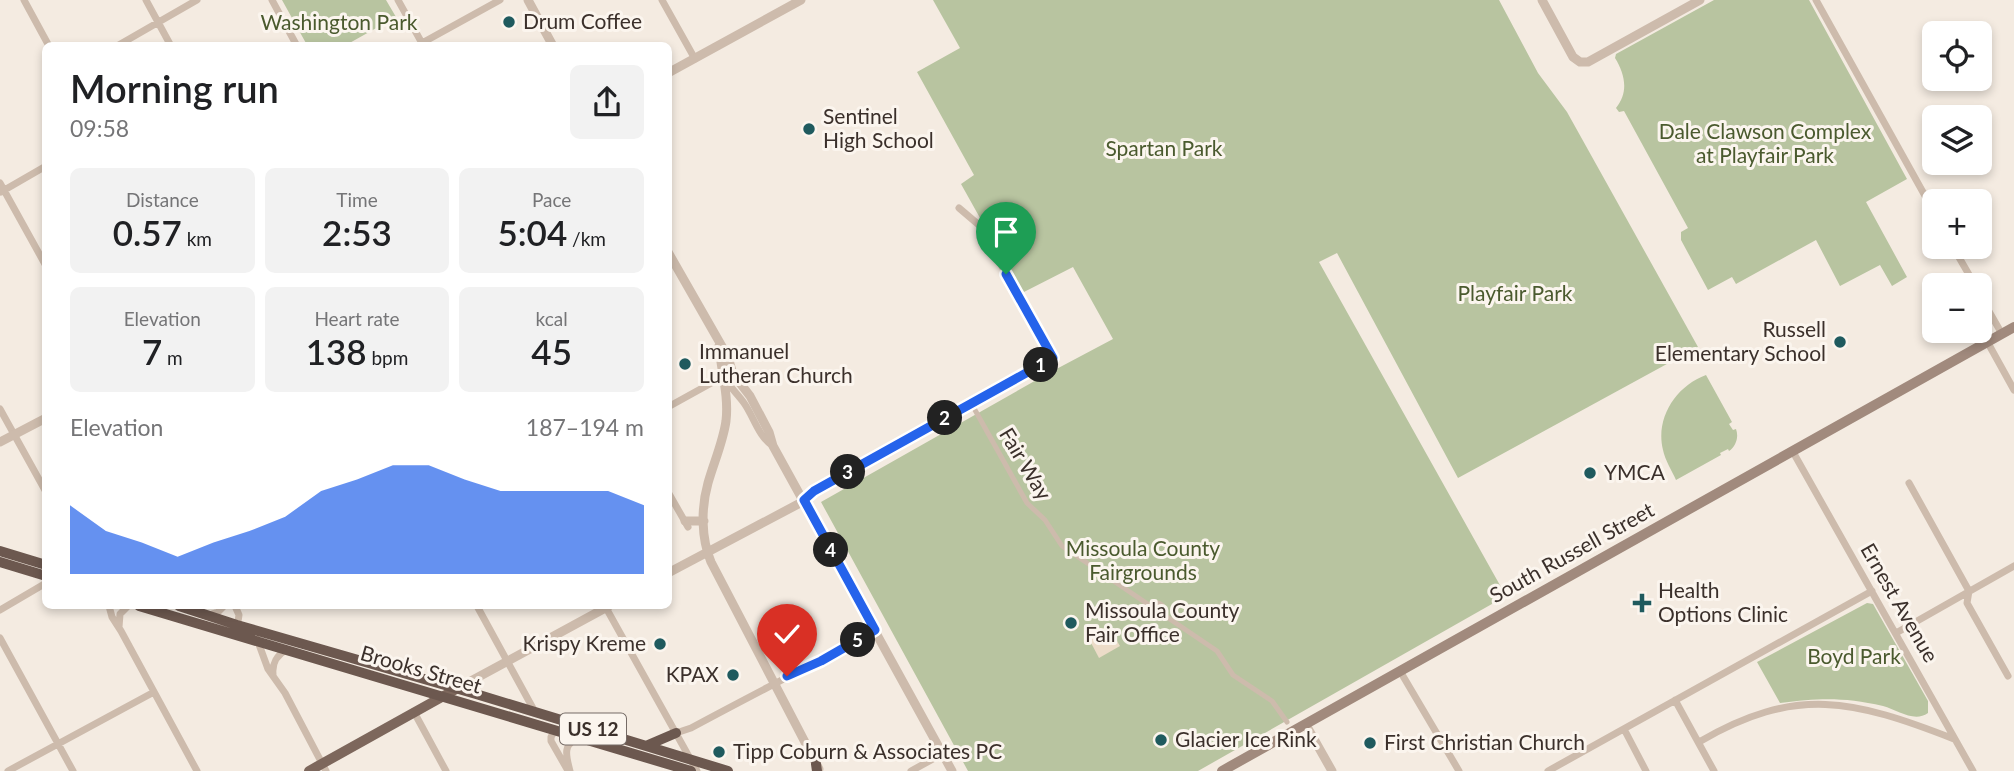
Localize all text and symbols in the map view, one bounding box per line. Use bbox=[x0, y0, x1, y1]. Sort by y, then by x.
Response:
place label: Drum Coffee bbox=[523, 8, 642, 33]
park label: Washington Park bbox=[261, 9, 418, 34]
marker: Drum Coffee bbox=[501, 14, 517, 30]
map controls bbox=[1922, 21, 1992, 343]
button: locate bbox=[1922, 21, 1992, 91]
text: Morning run bbox=[70, 65, 279, 111]
button: share bbox=[570, 65, 644, 139]
place label: Sentinel High School bbox=[823, 103, 934, 152]
button: layers bbox=[1922, 105, 1992, 175]
text: 09:58 bbox=[70, 114, 129, 142]
park label: Dale Clawson Complex at Playfair Park bbox=[1659, 118, 1872, 167]
marker: Sentinel High School bbox=[801, 121, 817, 137]
park label: Spartan Park bbox=[1105, 135, 1223, 160]
text: Distance bbox=[126, 188, 199, 211]
text: Time bbox=[336, 188, 378, 211]
text: Pace bbox=[532, 188, 571, 211]
button: + bbox=[1922, 189, 1992, 259]
pin bbox=[976, 202, 1036, 274]
text: 0.57 bbox=[113, 211, 182, 253]
text: 2:53 bbox=[322, 211, 392, 253]
text: 5:04 bbox=[497, 211, 567, 253]
icon: arrive bbox=[987, 213, 1025, 251]
text: km bbox=[182, 227, 212, 250]
text: /km bbox=[567, 227, 606, 250]
button: − bbox=[1922, 273, 1992, 343]
park label: Playfair Park bbox=[1458, 280, 1573, 305]
text: Elevation bbox=[124, 307, 201, 330]
text: Heart rate bbox=[314, 307, 400, 330]
text: kcal bbox=[536, 307, 568, 330]
place label: Russell Elementary School bbox=[1655, 316, 1826, 365]
text: 7 bbox=[142, 330, 162, 372]
text: 138 bbox=[306, 330, 367, 372]
text: 45 bbox=[531, 330, 572, 372]
marker: Russell Elementary School bbox=[1832, 334, 1848, 350]
place label: Immanuel Lutheran Church bbox=[699, 338, 853, 387]
text: m bbox=[162, 346, 183, 369]
text: bpm bbox=[367, 346, 408, 369]
pin: 1 bbox=[1024, 348, 1058, 382]
text: 1 bbox=[1035, 353, 1046, 376]
marker: Immanuel Lutheran Church bbox=[677, 356, 693, 372]
pin: 2 bbox=[928, 400, 962, 436]
text: 2 bbox=[939, 406, 950, 429]
text: Elevation bbox=[70, 413, 163, 441]
text: 187–194 m bbox=[526, 413, 644, 441]
street label: Fair Way bbox=[995, 423, 1058, 504]
pin: 3 bbox=[830, 454, 866, 490]
place label: YMCA bbox=[1604, 459, 1666, 484]
text: 3 bbox=[842, 460, 853, 483]
marker: YMCA bbox=[1582, 465, 1598, 481]
street label: South Russell Street bbox=[1485, 496, 1658, 607]
pin: 4 bbox=[814, 532, 848, 568]
park label: Missoula County Fairgrounds bbox=[1066, 535, 1220, 584]
text: 4 bbox=[825, 538, 836, 561]
street label: Ernest Avenue bbox=[1856, 538, 1944, 666]
place label: Health Options Clinic bbox=[1658, 577, 1788, 626]
marker: Health Options Clinic bbox=[1632, 593, 1652, 613]
place label: Missoula County Fair Office bbox=[1085, 597, 1239, 646]
pin bbox=[757, 604, 817, 676]
icon: check bbox=[768, 615, 806, 653]
marker: Missoula County Fair Office bbox=[1063, 615, 1079, 631]
pin: 5 bbox=[840, 622, 876, 658]
text: 5 bbox=[852, 628, 863, 651]
place label: Krispy Kreme bbox=[523, 630, 646, 655]
marker: Krispy Kreme bbox=[652, 636, 668, 652]
street label: Brooks Street bbox=[358, 639, 485, 698]
park label: Boyd Park bbox=[1807, 643, 1901, 668]
place label: KPAX bbox=[666, 661, 719, 686]
marker: KPAX bbox=[725, 667, 741, 683]
road number: US 12 bbox=[560, 714, 626, 744]
place label: Glacier Ice Rink bbox=[1175, 726, 1317, 751]
place label: First Christian Church bbox=[1384, 729, 1585, 754]
marker: Glacier Ice Rink bbox=[1153, 732, 1169, 748]
marker: First Christian Church bbox=[1362, 735, 1378, 751]
place label: Tipp Coburn & Associates PC bbox=[733, 738, 1002, 763]
marker: Tipp Coburn & Associates PC bbox=[711, 744, 727, 760]

